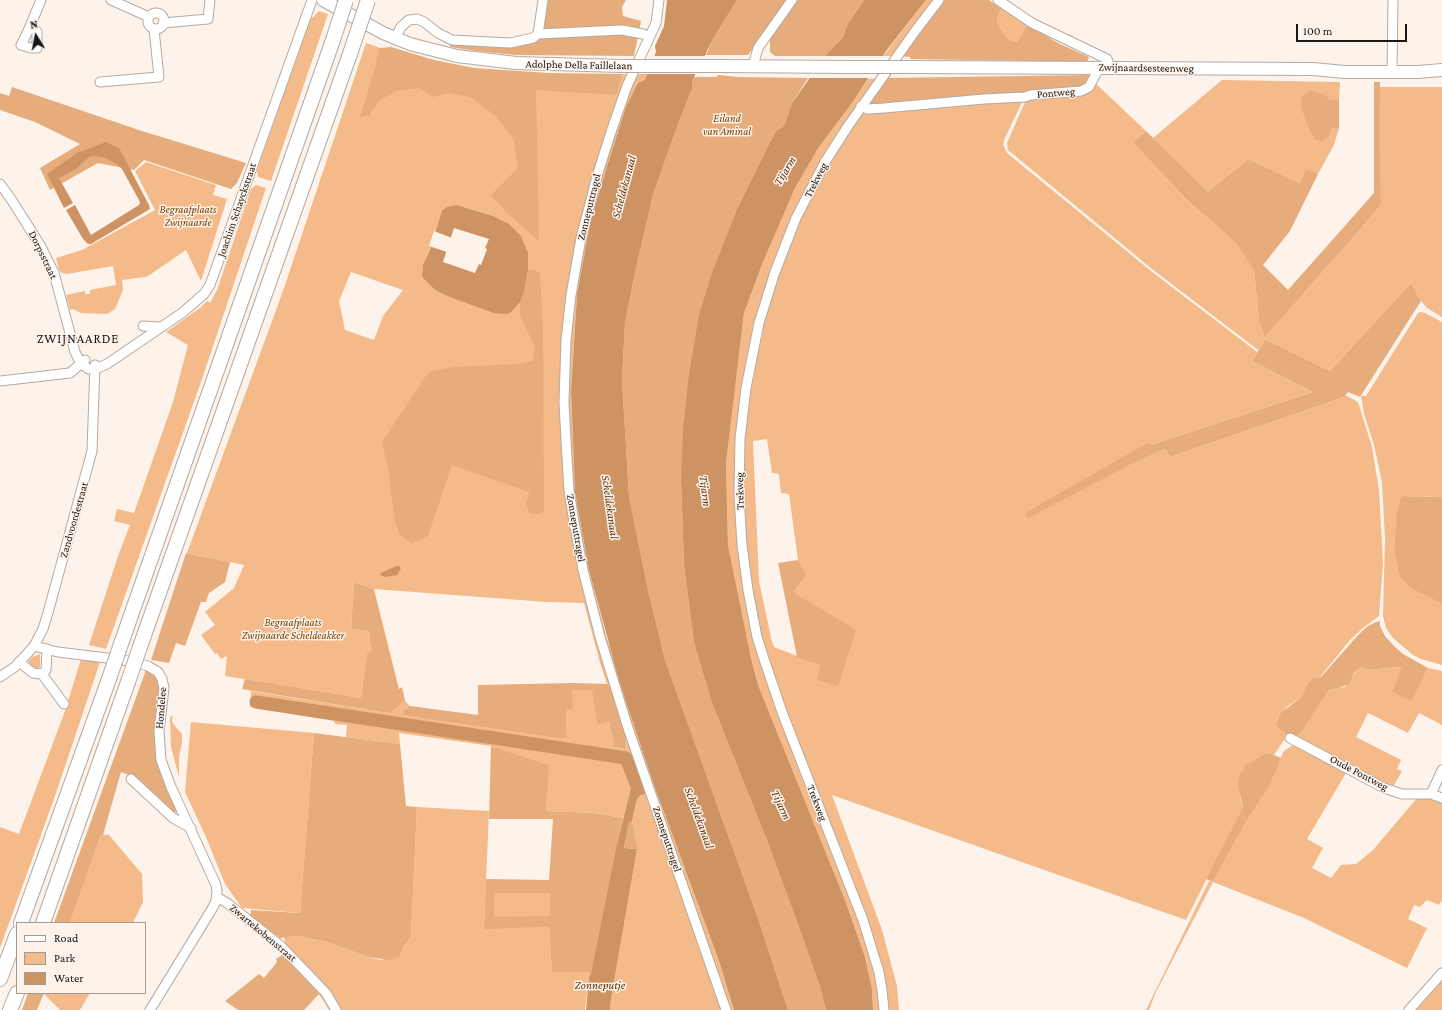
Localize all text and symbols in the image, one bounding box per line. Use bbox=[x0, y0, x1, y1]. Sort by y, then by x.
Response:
north arrow bbox=[16, 16, 56, 56]
scale bar bbox=[1298, 16, 1409, 42]
text: N bbox=[29, 18, 39, 31]
text: 100 m bbox=[1303, 24, 1332, 38]
street label: Adolphe Della Faillelaan bbox=[525, 57, 633, 73]
street label: Zwijnaardsesteenweg bbox=[1098, 61, 1194, 75]
street label: Pontweg bbox=[1036, 85, 1076, 101]
park label: Eiland van Aminal bbox=[703, 112, 751, 138]
water label: Scheldekanaal bbox=[609, 154, 639, 220]
water label: Tijarm bbox=[771, 154, 799, 188]
street label: Trekweg bbox=[801, 160, 831, 200]
street label: Joachim Schayckstraat bbox=[215, 161, 259, 259]
street label: Zonneputtragel bbox=[574, 172, 604, 242]
park label: Begraafplaats Zwijnaarde bbox=[160, 203, 216, 229]
street label: Dorpsstraat bbox=[26, 229, 60, 281]
district label: ZWIJNAARDE bbox=[37, 331, 119, 347]
street label: Trekweg bbox=[733, 472, 747, 510]
water label: Scheldekanaal bbox=[598, 474, 622, 540]
water label: Tijarm bbox=[696, 475, 714, 507]
street label: Zandvoordestraat bbox=[57, 481, 91, 559]
street label: Zonneputtragel bbox=[564, 493, 588, 563]
park label: Begraafplaats Zwijnaarde Scheldeakker bbox=[242, 616, 344, 642]
street label: Hondelee bbox=[153, 687, 169, 729]
street label: Oude Pontweg bbox=[1328, 752, 1390, 794]
street label: Trekweg bbox=[804, 783, 830, 823]
water label: Scheldekanaal bbox=[681, 785, 717, 851]
water label: Tijarm bbox=[768, 788, 794, 822]
street label: Zonneputtragel bbox=[650, 804, 684, 874]
street label: Zwartekobenstraat bbox=[227, 901, 299, 965]
legend bbox=[16, 922, 146, 994]
text: Road bbox=[54, 931, 78, 945]
text: Park bbox=[54, 951, 75, 965]
text: Water bbox=[54, 971, 83, 985]
water label: Zonneputje bbox=[575, 978, 625, 992]

